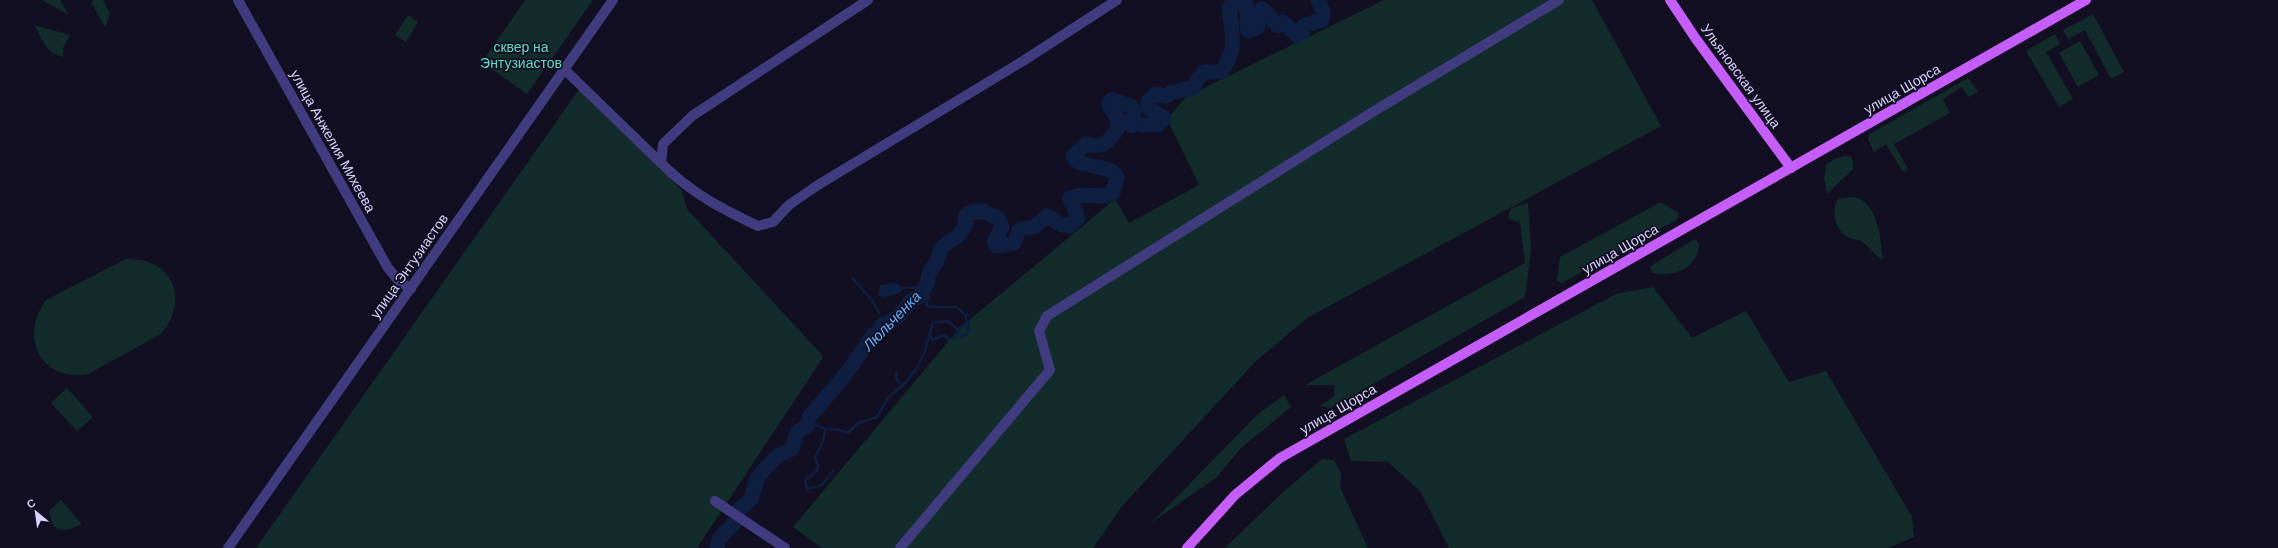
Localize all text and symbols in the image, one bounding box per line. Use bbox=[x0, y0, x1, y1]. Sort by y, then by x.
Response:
street label: Ульяновская улица bbox=[1697, 20, 1785, 132]
park label: сквер на Энтузиастов bbox=[480, 38, 562, 72]
street label: улица Щорса bbox=[1860, 60, 1944, 118]
street label: улица Анжелия Михеева bbox=[286, 67, 380, 216]
street label: улица Энтузиастов bbox=[366, 210, 452, 322]
street label: улица Щорса bbox=[1578, 220, 1662, 278]
water label: Люльченка bbox=[858, 287, 926, 356]
street label: улица Щорса bbox=[1296, 380, 1380, 438]
north arrow bbox=[16, 492, 56, 532]
text: С bbox=[24, 495, 38, 511]

